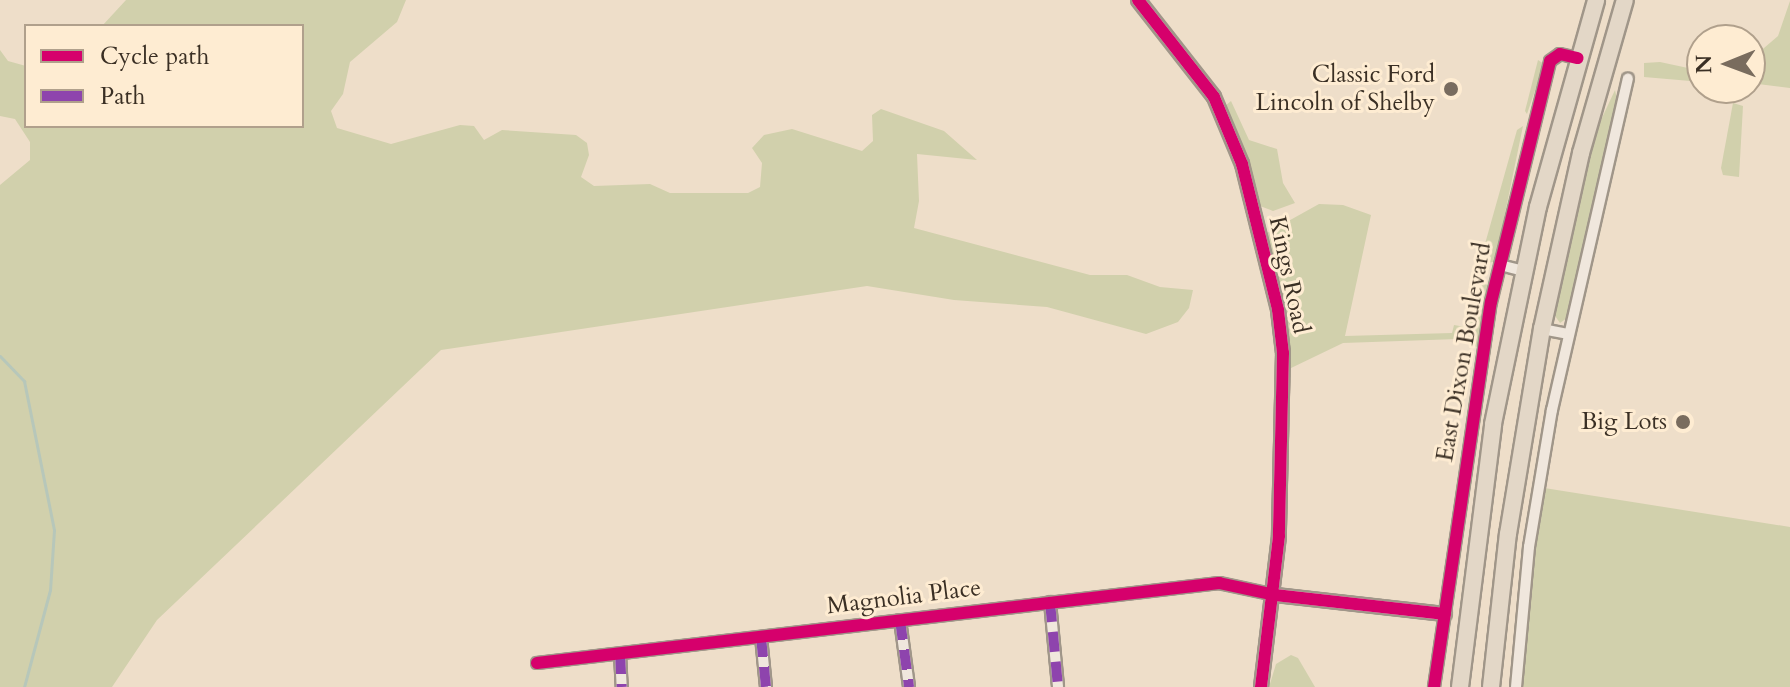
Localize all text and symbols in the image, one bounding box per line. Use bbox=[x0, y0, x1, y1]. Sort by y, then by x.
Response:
legend bbox=[24, 24, 304, 128]
north arrow bbox=[1686, 24, 1766, 104]
text: Cycle path bbox=[100, 40, 209, 73]
text: N bbox=[1689, 55, 1719, 74]
place label: Classic Ford Lincoln of Shelby bbox=[1255, 61, 1435, 117]
text: Path bbox=[100, 80, 145, 113]
marker: Classic Ford Lincoln of Shelby bbox=[1442, 80, 1460, 98]
street label: Kings Road bbox=[1263, 214, 1315, 336]
street label: East Dixon Boulevard bbox=[1431, 240, 1497, 464]
place label: Big Lots bbox=[1581, 408, 1667, 436]
marker: Big Lots bbox=[1674, 413, 1692, 431]
street label: Magnolia Place bbox=[825, 573, 983, 621]

